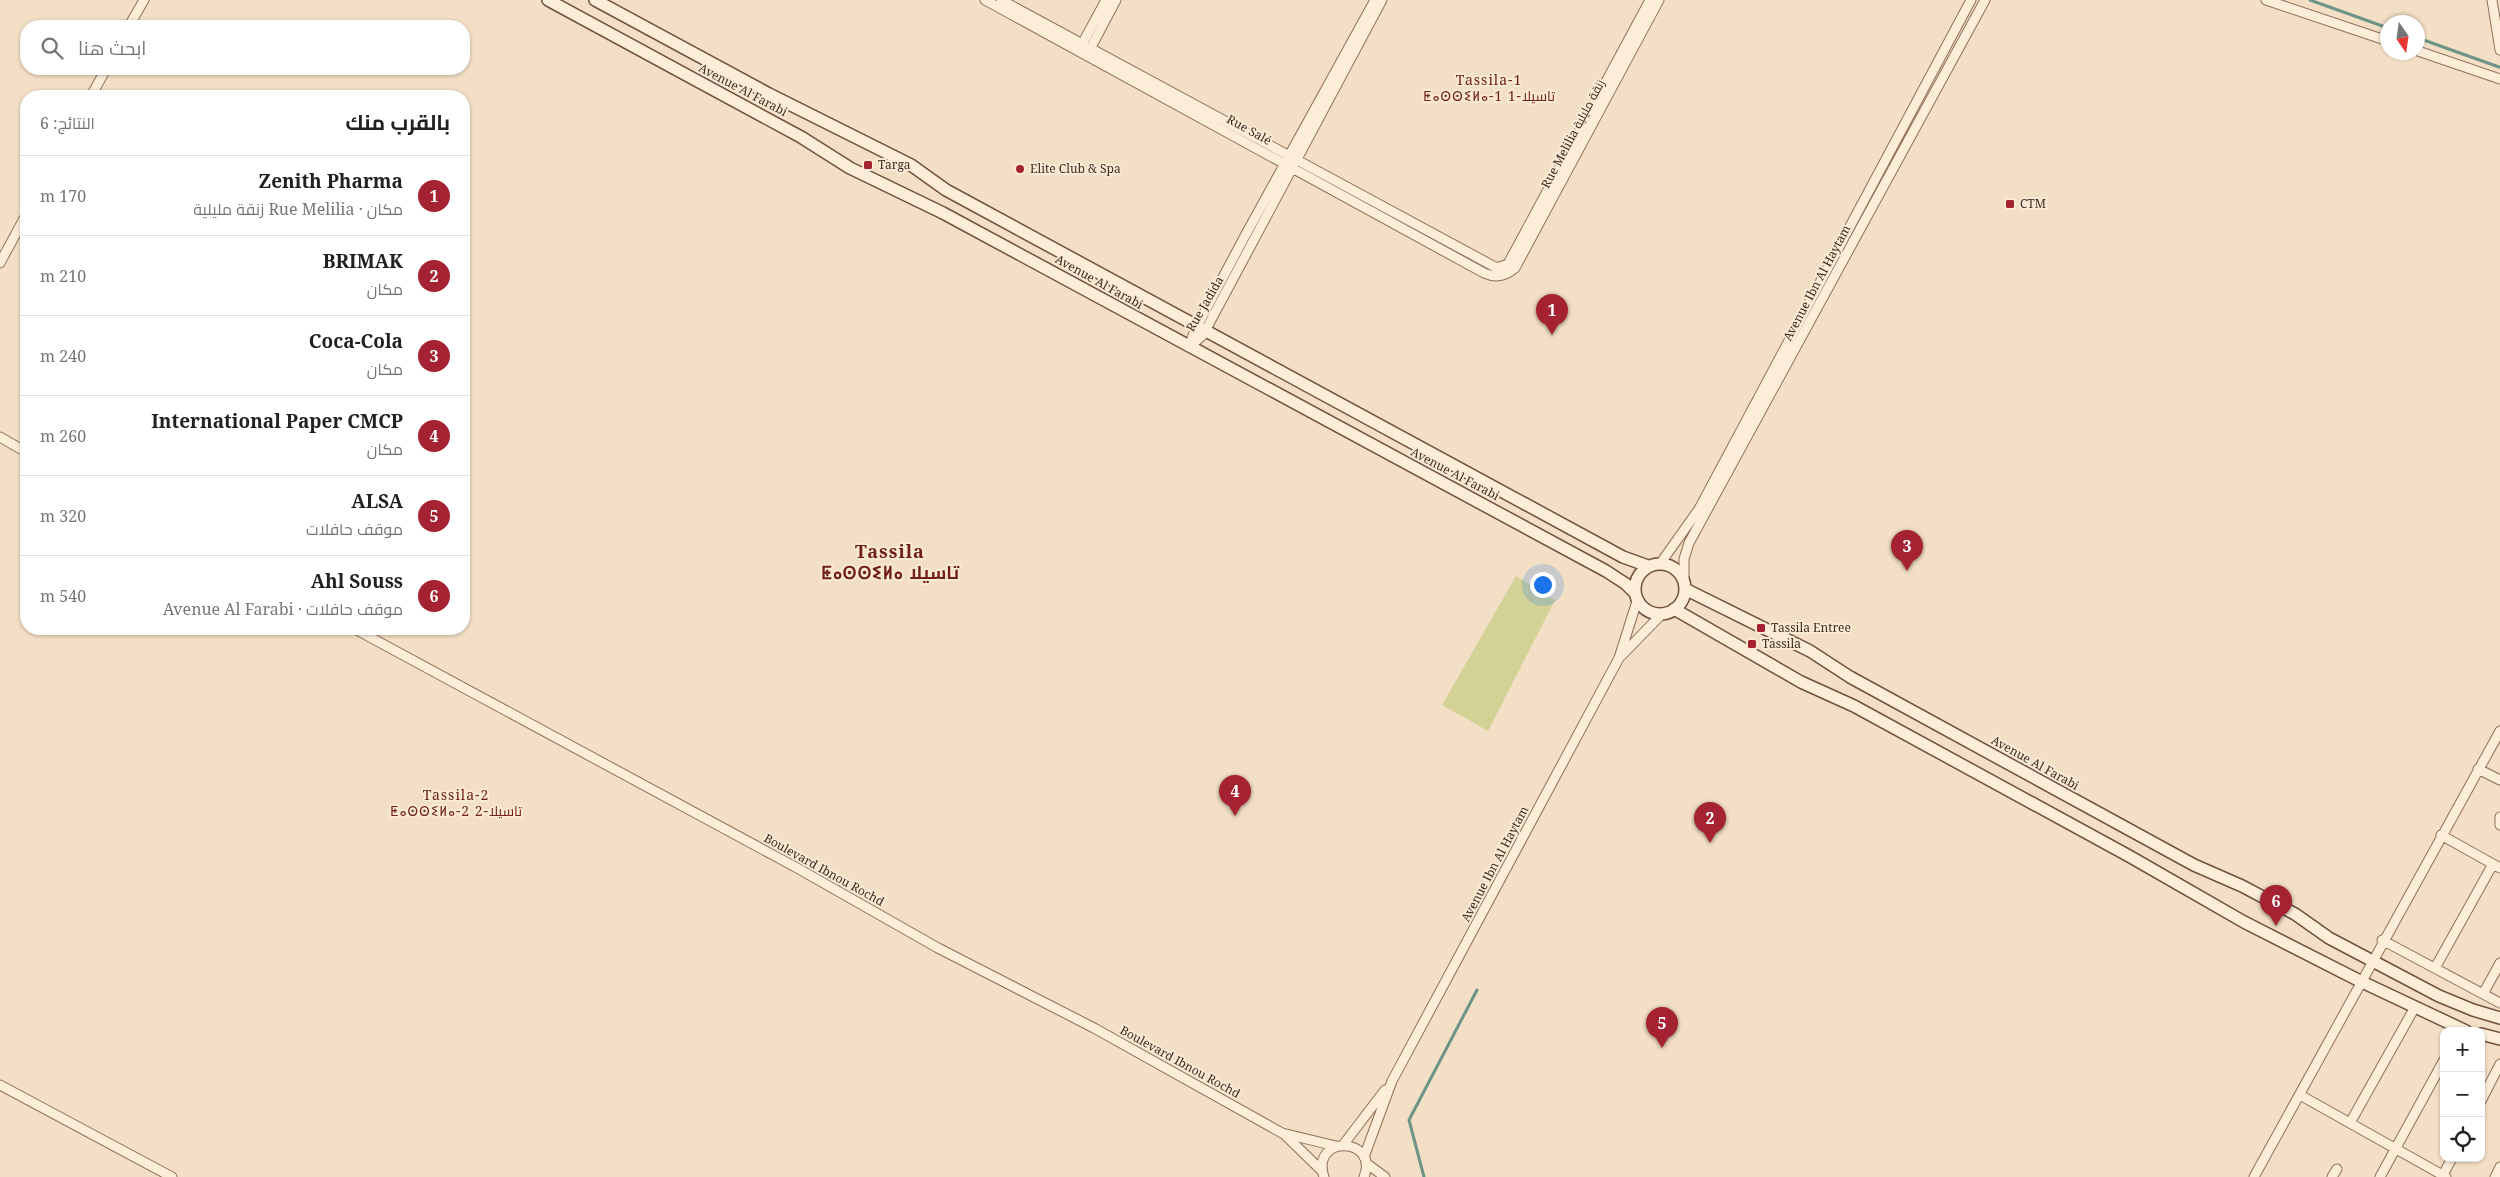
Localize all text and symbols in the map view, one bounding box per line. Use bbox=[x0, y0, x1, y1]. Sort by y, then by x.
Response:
north arrow bbox=[2380, 15, 2425, 60]
search box bbox=[20, 20, 470, 75]
icon: search bbox=[38, 34, 66, 62]
text: ابحث هنا bbox=[78, 35, 146, 61]
street label: Avenue Al Farabi bbox=[696, 59, 791, 120]
district label: Tassila-1 ⵟⴰⵙⵙⵉⵍⴰ-1 1-تاسيلا bbox=[1423, 70, 1555, 105]
street label: Rue Melilia زنقة مليلية bbox=[1537, 76, 1608, 191]
text: بالقرب منك bbox=[345, 108, 450, 136]
street label: Rue Salé bbox=[1224, 110, 1275, 149]
text: النتائج: 6 bbox=[40, 112, 95, 134]
place label: Targa bbox=[878, 156, 911, 173]
marker: Targa bbox=[862, 159, 874, 171]
place label: Elite Club & Spa bbox=[1030, 160, 1121, 177]
marker: Elite Club & Spa bbox=[1014, 163, 1026, 175]
text: Zenith Pharma bbox=[259, 168, 403, 194]
text: 170 m bbox=[40, 185, 86, 207]
text: 1 bbox=[429, 185, 439, 207]
place label: CTM bbox=[2020, 195, 2046, 212]
text: مكان · Rue Melilia زنقة مليلية bbox=[193, 198, 403, 220]
marker: CTM bbox=[2004, 198, 2016, 210]
street label: Avenue Ibn Al Haytam bbox=[1779, 222, 1854, 344]
text: BRIMAK bbox=[323, 248, 403, 274]
street label: Avenue Al Farabi bbox=[1052, 250, 1146, 313]
text: 210 m bbox=[40, 265, 86, 287]
text: 2 bbox=[429, 265, 439, 287]
street label: Rue Jadida bbox=[1182, 273, 1227, 335]
text: مكان bbox=[367, 278, 403, 300]
pin: 1 bbox=[1536, 294, 1568, 335]
text: Coca-Cola bbox=[309, 328, 403, 354]
text: 240 m bbox=[40, 345, 86, 367]
text: 3 bbox=[429, 345, 439, 367]
text: مكان bbox=[367, 358, 403, 380]
text: International Paper CMCP bbox=[151, 408, 403, 434]
text: 260 m bbox=[40, 425, 86, 447]
text: 4 bbox=[429, 425, 439, 447]
text: مكان bbox=[367, 438, 403, 460]
street label: Avenue Al Farabi bbox=[1408, 443, 1503, 504]
text: ALSA bbox=[351, 488, 403, 514]
text: 320 m bbox=[40, 505, 86, 527]
text: 5 bbox=[429, 505, 439, 527]
text: موقف حافلات bbox=[306, 518, 403, 540]
pin: 3 bbox=[1891, 530, 1923, 571]
district label: Tassila ⵟⴰⵙⵙⵉⵍⴰ تاسيلا bbox=[821, 539, 959, 584]
text: Ahl Souss bbox=[311, 568, 403, 594]
your location bbox=[1530, 572, 1556, 598]
text: 540 m bbox=[40, 585, 86, 607]
text: 6 bbox=[429, 585, 439, 607]
text: موقف حافلات · Avenue Al Farabi bbox=[163, 598, 403, 620]
place label: Tassila Entree bbox=[1771, 619, 1851, 636]
marker: Tassila Entree bbox=[1755, 622, 1767, 634]
place label: Tassila bbox=[1762, 635, 1801, 652]
marker: Tassila bbox=[1746, 638, 1758, 650]
street label: Avenue Al Farabi bbox=[1988, 731, 2082, 794]
pin: 4 bbox=[1219, 775, 1251, 816]
district label: Tassila-2 ⵟⴰⵙⵙⵉⵍⴰ-2 2-تاسيلا bbox=[390, 785, 522, 820]
pin: 2 bbox=[1694, 802, 1726, 843]
street label: Avenue Ibn Al Haytam bbox=[1457, 803, 1532, 925]
street label: Boulevard Ibnou Rochd bbox=[761, 829, 888, 910]
pin: 6 bbox=[2260, 885, 2292, 926]
pin: 5 bbox=[1646, 1007, 1678, 1048]
street label: Boulevard Ibnou Rochd bbox=[1117, 1021, 1244, 1102]
map controls bbox=[2440, 1027, 2485, 1162]
button: + bbox=[2440, 1027, 2485, 1072]
button: − bbox=[2440, 1072, 2485, 1117]
button: locate bbox=[2440, 1117, 2485, 1162]

